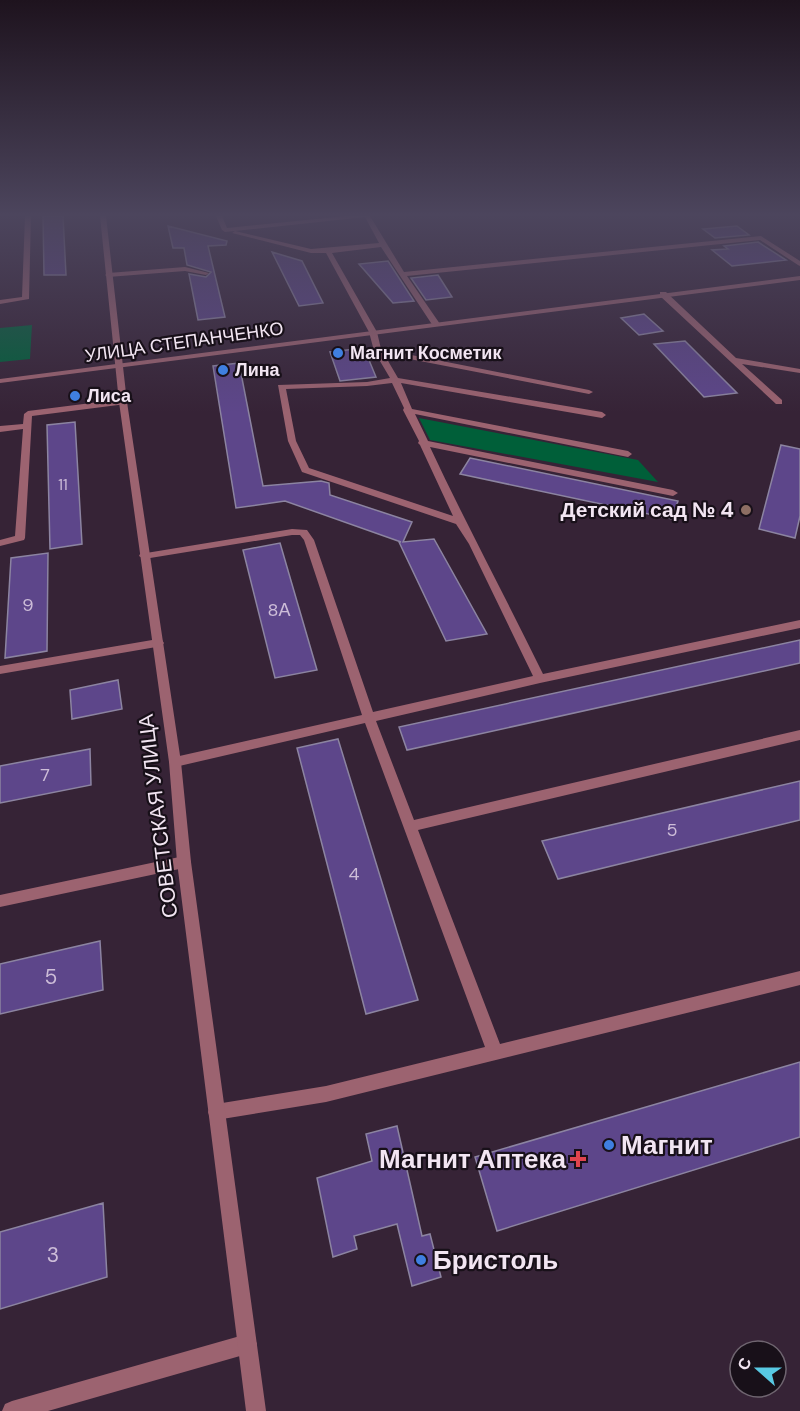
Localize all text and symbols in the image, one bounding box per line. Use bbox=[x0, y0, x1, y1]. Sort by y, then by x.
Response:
street label: УЛИЦА СТЕПАНЧЕНКО bbox=[83, 316, 285, 368]
place label: Магнит Косметик bbox=[350, 341, 502, 365]
marker: Магнит Косметик bbox=[331, 346, 345, 360]
place label: Лина bbox=[235, 358, 281, 382]
marker: Лина bbox=[216, 363, 230, 377]
place label: Лиса bbox=[87, 384, 132, 408]
marker: Лиса bbox=[68, 389, 82, 403]
house number: 11 bbox=[58, 475, 68, 495]
place label: Детский сад № 4 bbox=[561, 496, 734, 524]
marker: Детский сад № 4 bbox=[739, 503, 753, 517]
house number: 9 bbox=[22, 593, 34, 617]
house number: 8А bbox=[268, 598, 290, 622]
street label: СОВЕТСКАЯ УЛИЦА bbox=[132, 713, 184, 919]
house number: 7 bbox=[40, 763, 50, 787]
house number: 5 bbox=[667, 818, 677, 842]
house number: 4 bbox=[349, 862, 360, 886]
house number: 5 bbox=[45, 963, 57, 991]
place label: Магнит bbox=[621, 1128, 713, 1162]
marker: Магнит bbox=[602, 1138, 616, 1152]
place label: Магнит Аптека bbox=[379, 1142, 567, 1176]
marker: Магнит Аптека bbox=[571, 1152, 585, 1166]
house number: 3 bbox=[47, 1241, 59, 1269]
place label: Бристоль bbox=[433, 1243, 558, 1277]
marker: Бристоль bbox=[414, 1253, 428, 1267]
north arrow bbox=[728, 1339, 788, 1399]
text: С bbox=[733, 1354, 756, 1373]

